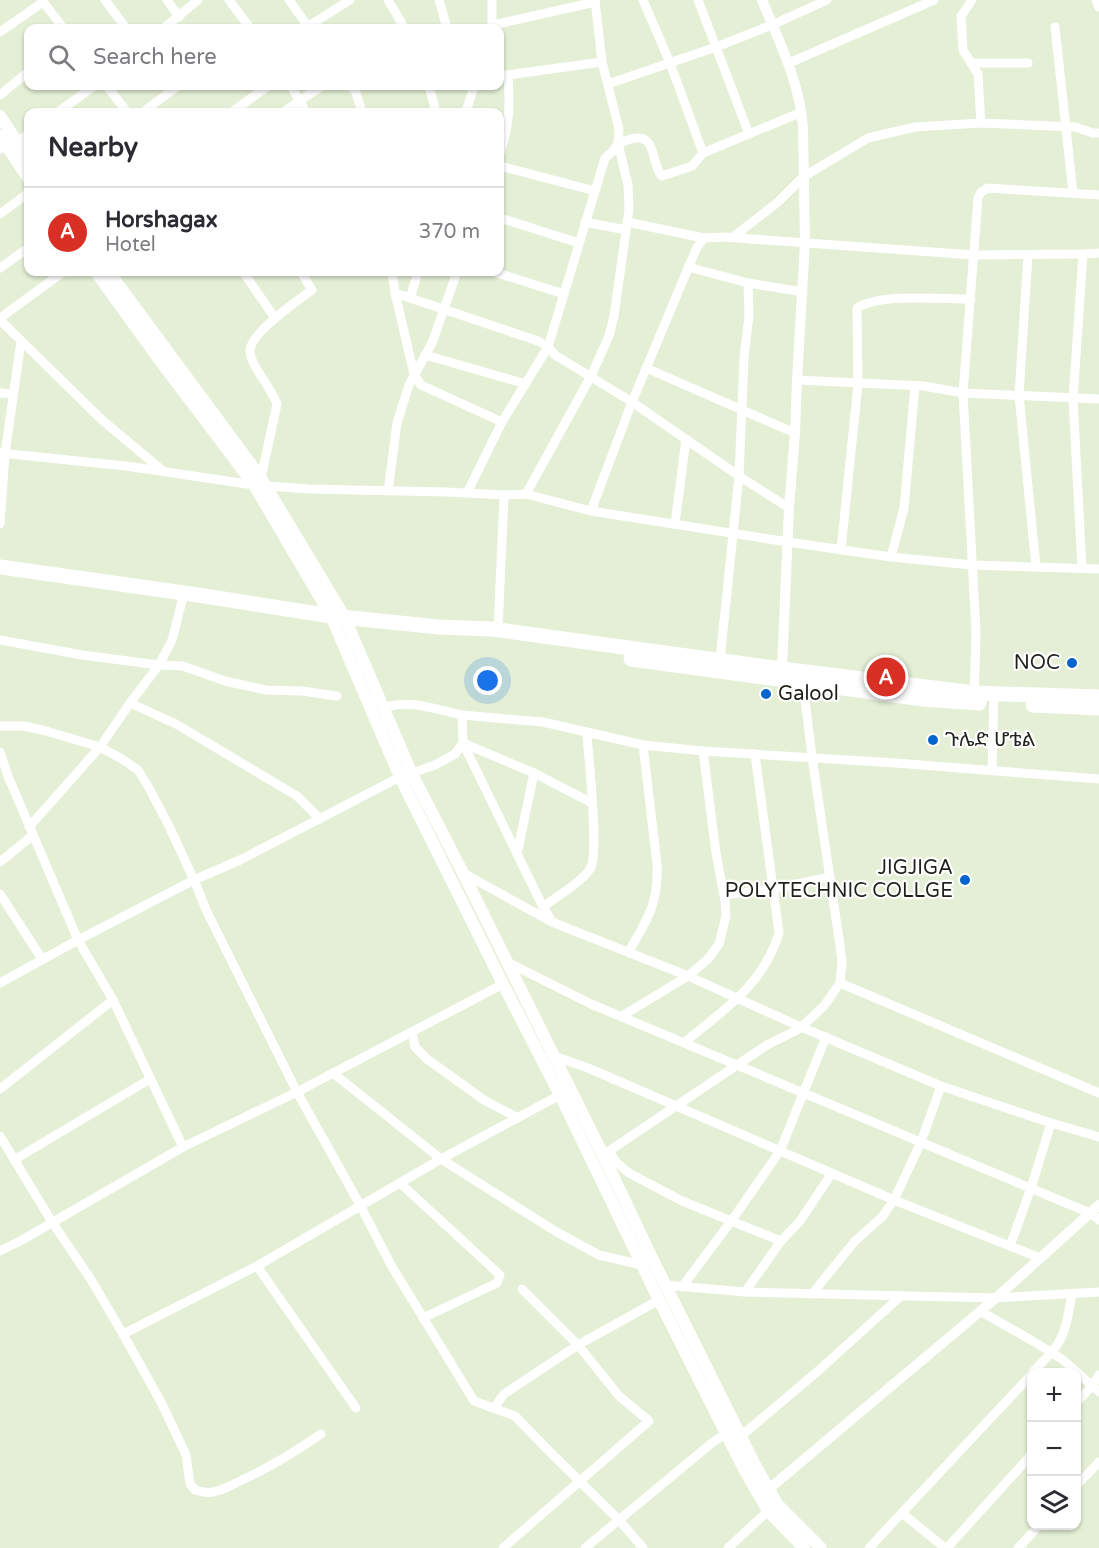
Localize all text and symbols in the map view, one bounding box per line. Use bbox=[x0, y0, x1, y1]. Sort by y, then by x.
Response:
search box bbox=[24, 24, 504, 90]
icon: search bbox=[45, 41, 78, 74]
text: Search here bbox=[93, 44, 217, 70]
text: Nearby bbox=[48, 132, 138, 163]
text: Horshagax bbox=[105, 207, 218, 233]
text: A bbox=[60, 220, 75, 244]
text: 370 m bbox=[419, 220, 480, 244]
text: Hotel bbox=[105, 233, 156, 257]
place label: NOC bbox=[1014, 651, 1060, 675]
pin: A bbox=[866, 654, 906, 700]
marker: NOC bbox=[1065, 656, 1079, 670]
your location bbox=[473, 666, 502, 695]
place label: Galool bbox=[778, 682, 839, 706]
marker: Galool bbox=[759, 687, 773, 701]
place label: ጉሌድ ሆቴል bbox=[945, 728, 1035, 752]
marker: ጉሌድ ሆቴል bbox=[926, 733, 940, 747]
place label: JIGJIGA POLYTECHNIC COLLGE bbox=[725, 856, 953, 903]
marker: JIGJIGA POLYTECHNIC COLLGE bbox=[958, 873, 972, 887]
map controls bbox=[1027, 1368, 1081, 1530]
button: + bbox=[1027, 1368, 1081, 1422]
button: − bbox=[1027, 1422, 1081, 1476]
button: layers bbox=[1027, 1476, 1081, 1530]

